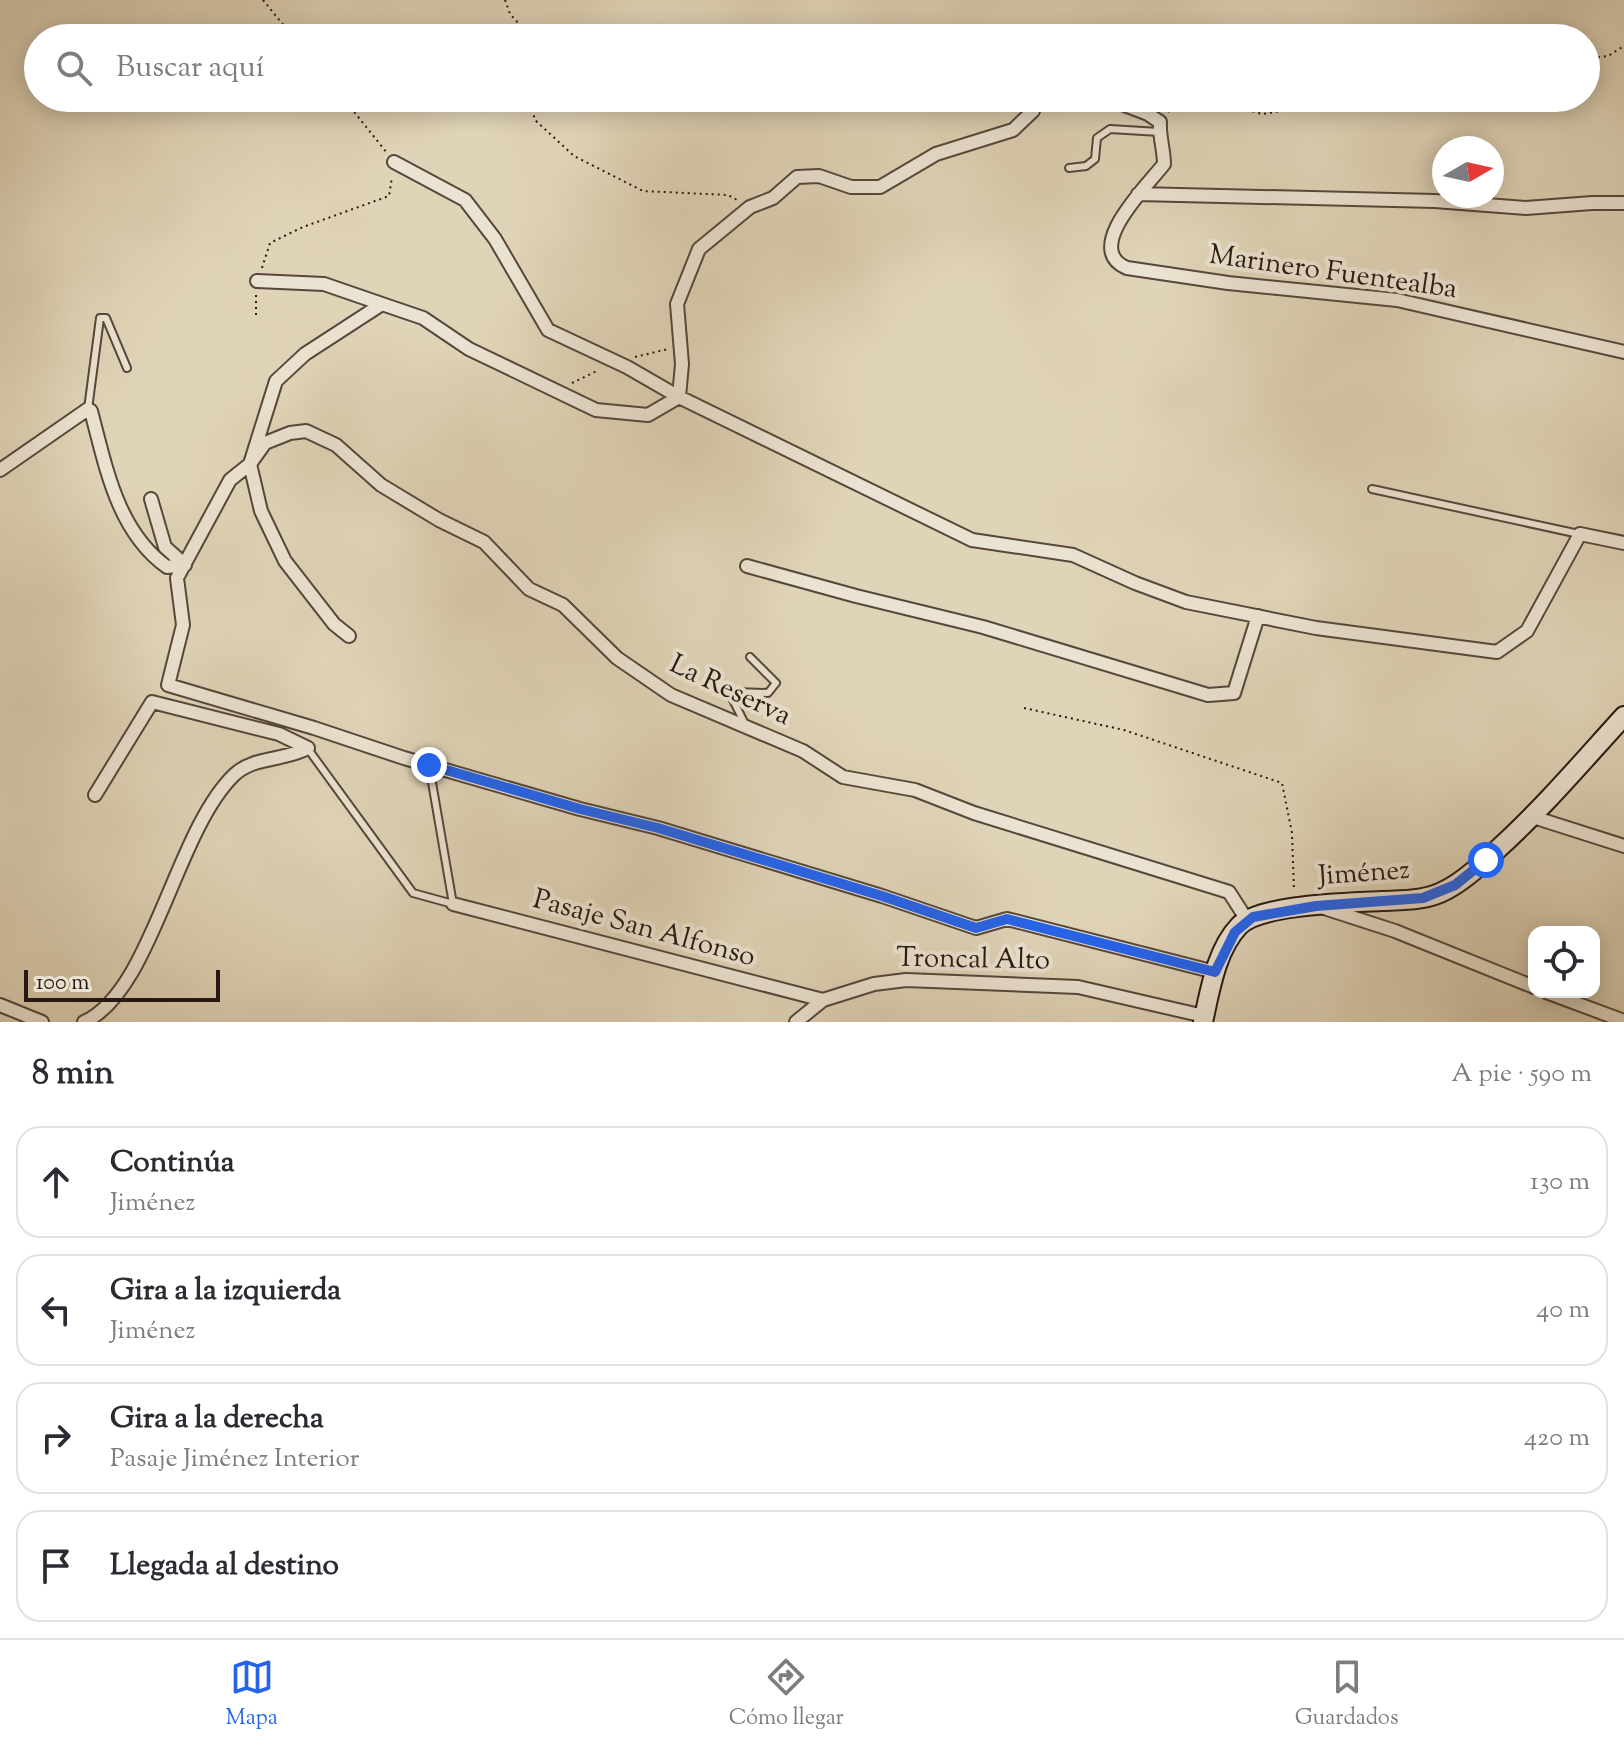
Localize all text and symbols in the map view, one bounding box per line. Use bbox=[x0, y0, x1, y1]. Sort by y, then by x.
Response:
search box bbox=[24, 24, 1600, 112]
icon: search bbox=[52, 46, 96, 90]
text: Buscar aquí bbox=[116, 47, 264, 90]
north arrow bbox=[1432, 136, 1504, 208]
street label: Marinero Fuentealba bbox=[1206, 236, 1460, 310]
street label: La Reserva bbox=[663, 645, 798, 737]
route end bbox=[411, 747, 447, 783]
route start bbox=[1468, 842, 1504, 878]
street label: Jiménez bbox=[1315, 851, 1411, 897]
street label: Pasaje San Alfonso bbox=[528, 880, 760, 978]
map controls bbox=[1528, 926, 1600, 998]
button: locate bbox=[1528, 926, 1600, 998]
street label: Troncal Alto bbox=[896, 939, 1050, 981]
scale bar bbox=[24, 966, 220, 1002]
text: 100 m bbox=[36, 968, 89, 1000]
text: 8 min bbox=[32, 1050, 114, 1099]
text: A pie · 590 m bbox=[1452, 1056, 1592, 1093]
text: Continúa bbox=[110, 1142, 235, 1185]
icon: ahead bbox=[34, 1160, 78, 1204]
text: 130 m bbox=[1530, 1164, 1590, 1201]
text: Jiménez bbox=[110, 1185, 195, 1222]
text: Gira a la izquierda bbox=[110, 1270, 341, 1313]
icon: left bbox=[34, 1288, 78, 1332]
text: 40 m bbox=[1536, 1292, 1590, 1329]
text: Jiménez bbox=[110, 1313, 195, 1350]
text: Gira a la derecha bbox=[110, 1398, 324, 1441]
icon: right bbox=[34, 1416, 78, 1460]
text: 420 m bbox=[1524, 1420, 1590, 1457]
text: Pasaje Jiménez Interior bbox=[110, 1441, 360, 1478]
icon: arrive bbox=[34, 1544, 78, 1588]
text: Llegada al destino bbox=[110, 1545, 339, 1588]
tab: Mapa bbox=[225, 1655, 278, 1735]
tab: Cómo llegar bbox=[729, 1655, 844, 1735]
tab: Guardados bbox=[1295, 1655, 1399, 1735]

